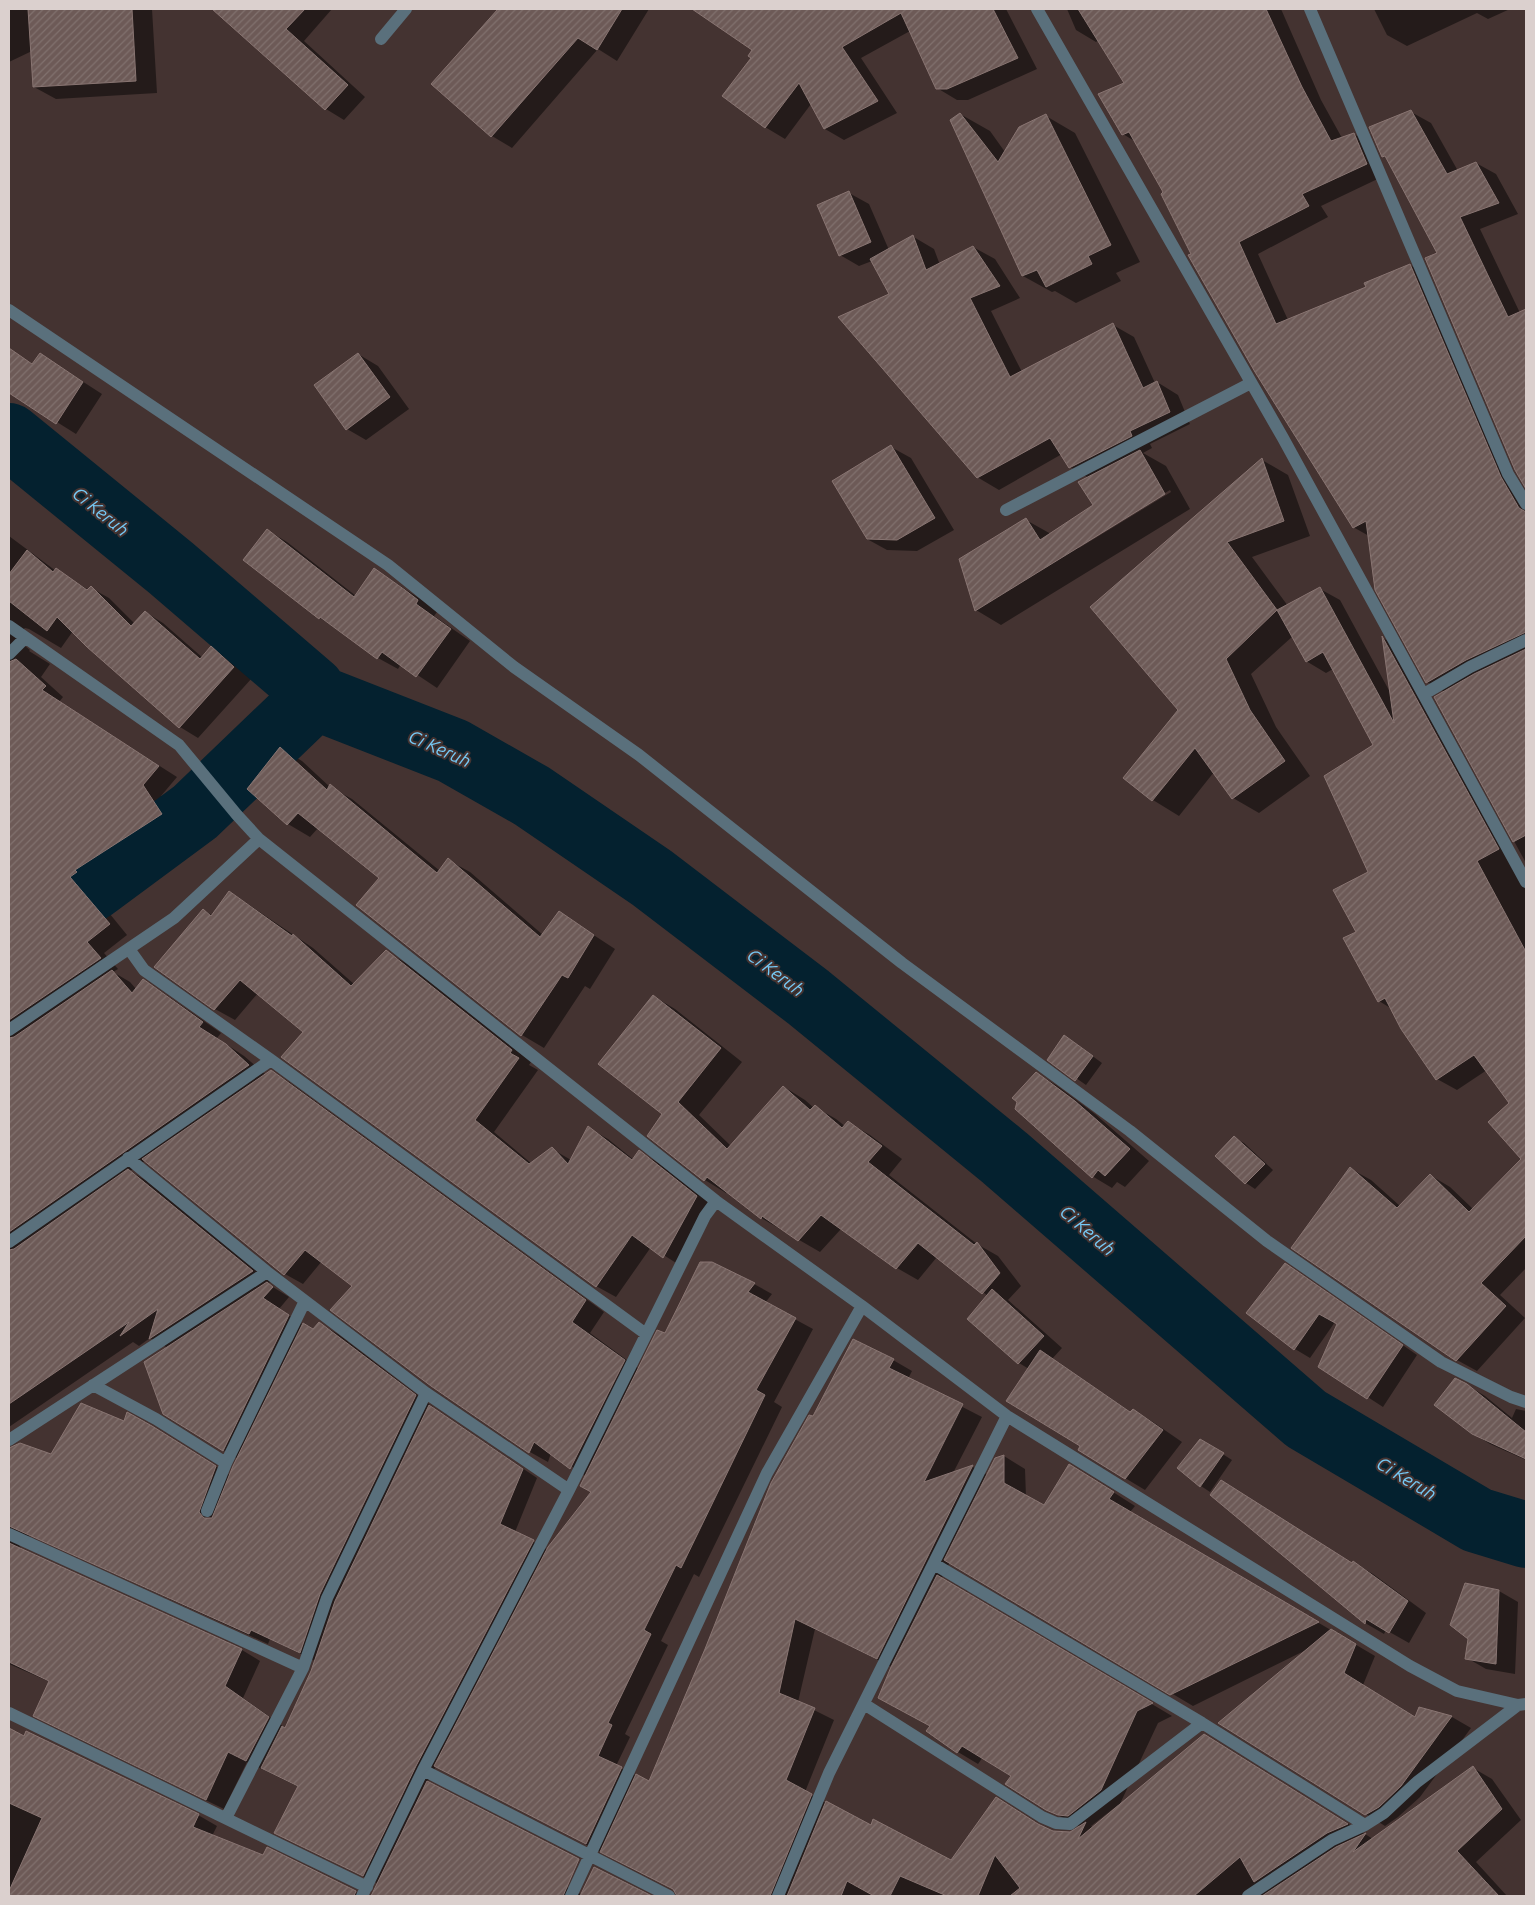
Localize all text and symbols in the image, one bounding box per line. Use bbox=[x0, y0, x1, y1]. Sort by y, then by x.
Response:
water label: Ci Keruh bbox=[69, 482, 133, 540]
water label: Ci Keruh bbox=[406, 725, 474, 771]
water label: Ci Keruh bbox=[744, 944, 808, 1000]
water label: Ci Keruh bbox=[1057, 1201, 1119, 1259]
water label: Ci Keruh bbox=[1374, 1452, 1440, 1504]

